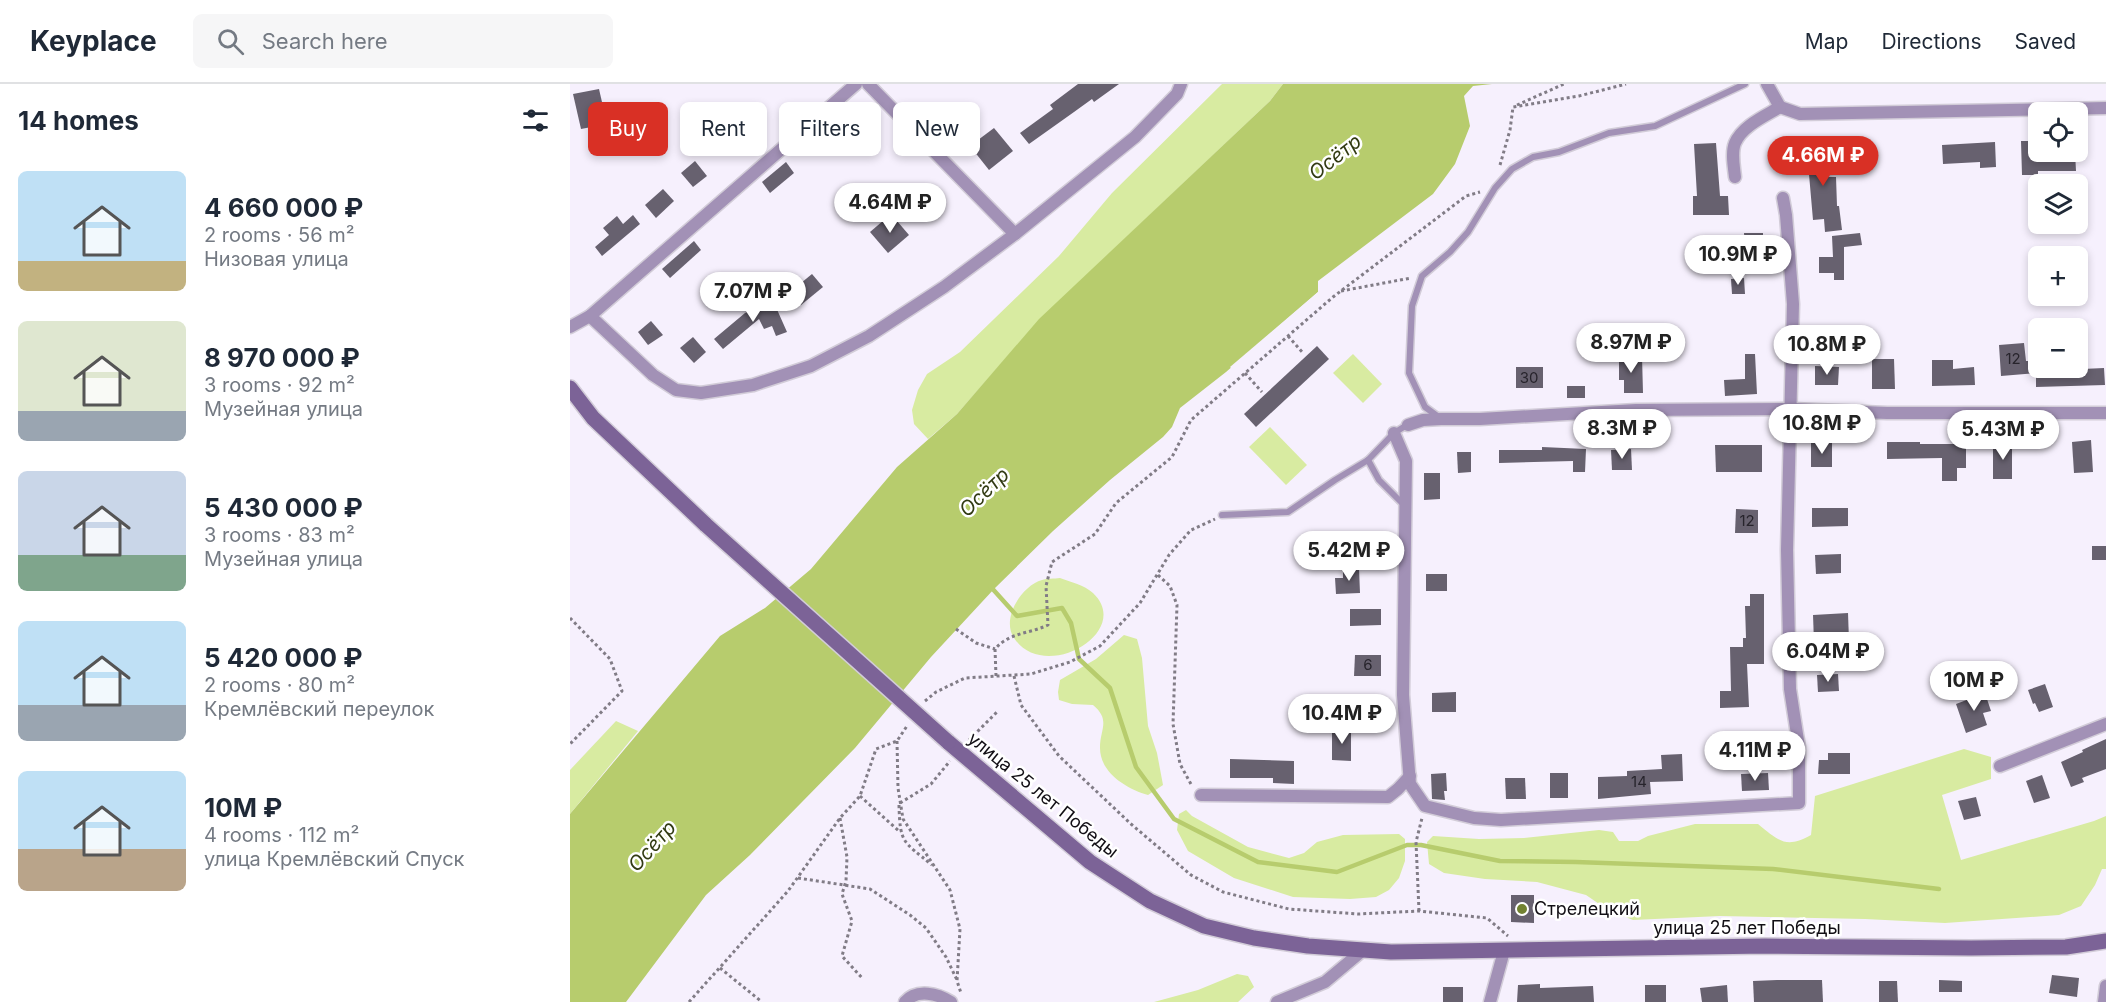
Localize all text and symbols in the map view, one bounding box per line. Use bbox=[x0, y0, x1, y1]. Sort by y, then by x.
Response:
search box bbox=[193, 14, 613, 68]
text: Keyplace bbox=[30, 24, 157, 58]
icon: search bbox=[214, 25, 247, 58]
text: Search here bbox=[262, 28, 388, 54]
text: Map bbox=[1805, 29, 1848, 54]
text: Directions bbox=[1881, 29, 1982, 54]
text: Saved bbox=[2015, 29, 2076, 54]
chip: Buy bbox=[588, 102, 668, 156]
chip: Rent bbox=[680, 102, 767, 156]
chip: Filters bbox=[779, 102, 881, 156]
chip: New bbox=[893, 102, 980, 156]
map controls bbox=[2028, 102, 2088, 378]
button: locate bbox=[2028, 102, 2088, 162]
icon: filters bbox=[519, 104, 552, 137]
text: 14 homes bbox=[18, 105, 139, 136]
water label: Осётр bbox=[1304, 129, 1366, 185]
pin: 4.66M ₽ bbox=[1768, 136, 1878, 187]
text: 4.66M ₽ bbox=[1781, 143, 1865, 167]
button: layers bbox=[2028, 174, 2088, 234]
pin: 4.64M ₽ bbox=[835, 183, 945, 234]
text: 4.64M ₽ bbox=[848, 190, 932, 214]
text: 4 660 000 ₽ bbox=[204, 192, 363, 223]
icon: home bbox=[66, 195, 138, 267]
text: 2 rooms · 56 m² bbox=[204, 223, 355, 247]
pin: 10.9M ₽ bbox=[1683, 235, 1793, 286]
text: 10.9M ₽ bbox=[1698, 242, 1778, 266]
button: + bbox=[2028, 246, 2088, 306]
text: Низовая улица bbox=[204, 247, 349, 271]
pin: 7.07M ₽ bbox=[698, 272, 808, 323]
text: 7.07M ₽ bbox=[714, 279, 792, 303]
button: − bbox=[2028, 318, 2088, 378]
pin: 8.97M ₽ bbox=[1576, 323, 1686, 374]
pin: 10.8M ₽ bbox=[1772, 325, 1882, 376]
text: 8.97M ₽ bbox=[1590, 330, 1672, 354]
text: 10.8M ₽ bbox=[1788, 332, 1866, 356]
text: 8 970 000 ₽ bbox=[204, 342, 360, 373]
icon: home bbox=[66, 345, 138, 417]
house number: 12 bbox=[2005, 349, 2021, 368]
house number: 30 bbox=[1520, 368, 1538, 387]
text: 3 rooms · 92 m² bbox=[204, 373, 355, 397]
text: Музейная улица bbox=[204, 397, 363, 421]
pin: 10.8M ₽ bbox=[1767, 404, 1877, 455]
pin: 8.3M ₽ bbox=[1573, 409, 1671, 460]
pin: 5.43M ₽ bbox=[1948, 410, 2058, 461]
text: 10.8M ₽ bbox=[1783, 411, 1861, 435]
text: 8.3M ₽ bbox=[1587, 416, 1657, 440]
text: 5.43M ₽ bbox=[1961, 417, 2045, 441]
water label: Осётр bbox=[954, 462, 1014, 522]
text: 5 430 000 ₽ bbox=[204, 492, 363, 523]
icon: home bbox=[66, 495, 138, 567]
house number: 12 bbox=[1739, 511, 1755, 530]
text: 3 rooms · 83 m² bbox=[204, 523, 355, 547]
pin: 5.42M ₽ bbox=[1294, 531, 1404, 582]
text: 5.42M ₽ bbox=[1307, 538, 1391, 562]
text: Музейная улица bbox=[204, 547, 363, 571]
pin: 6.04M ₽ bbox=[1773, 632, 1883, 683]
text: 6.04M ₽ bbox=[1786, 639, 1870, 663]
text: 5 420 000 ₽ bbox=[204, 642, 362, 673]
icon: home bbox=[66, 645, 138, 717]
house number: 6 bbox=[1363, 655, 1373, 674]
pin: 10M ₽ bbox=[1932, 661, 2016, 712]
text: 10M ₽ bbox=[1944, 668, 2004, 692]
text: 2 rooms · 80 m² bbox=[204, 673, 355, 697]
pin: 10.4M ₽ bbox=[1287, 694, 1397, 745]
text: Кремлёвский переулок bbox=[204, 697, 434, 721]
text: 10.4M ₽ bbox=[1302, 701, 1382, 725]
street label: улица 25 лет Победы bbox=[964, 727, 1123, 862]
pin: 4.11M ₽ bbox=[1700, 731, 1810, 782]
text: 4.11M ₽ bbox=[1718, 738, 1792, 762]
house number: 14 bbox=[1631, 772, 1647, 791]
text: 10M ₽ bbox=[204, 792, 282, 823]
icon: home bbox=[66, 795, 138, 867]
water label: Осётр bbox=[623, 816, 681, 876]
text: 4 rooms · 112 m² bbox=[204, 823, 359, 847]
text: улица Кремлёвский Спуск bbox=[204, 847, 464, 871]
place label: Стрелецкий bbox=[1534, 898, 1640, 919]
marker: Стрелецкий bbox=[1515, 902, 1529, 916]
street label: улица 25 лет Победы bbox=[1653, 917, 1841, 938]

